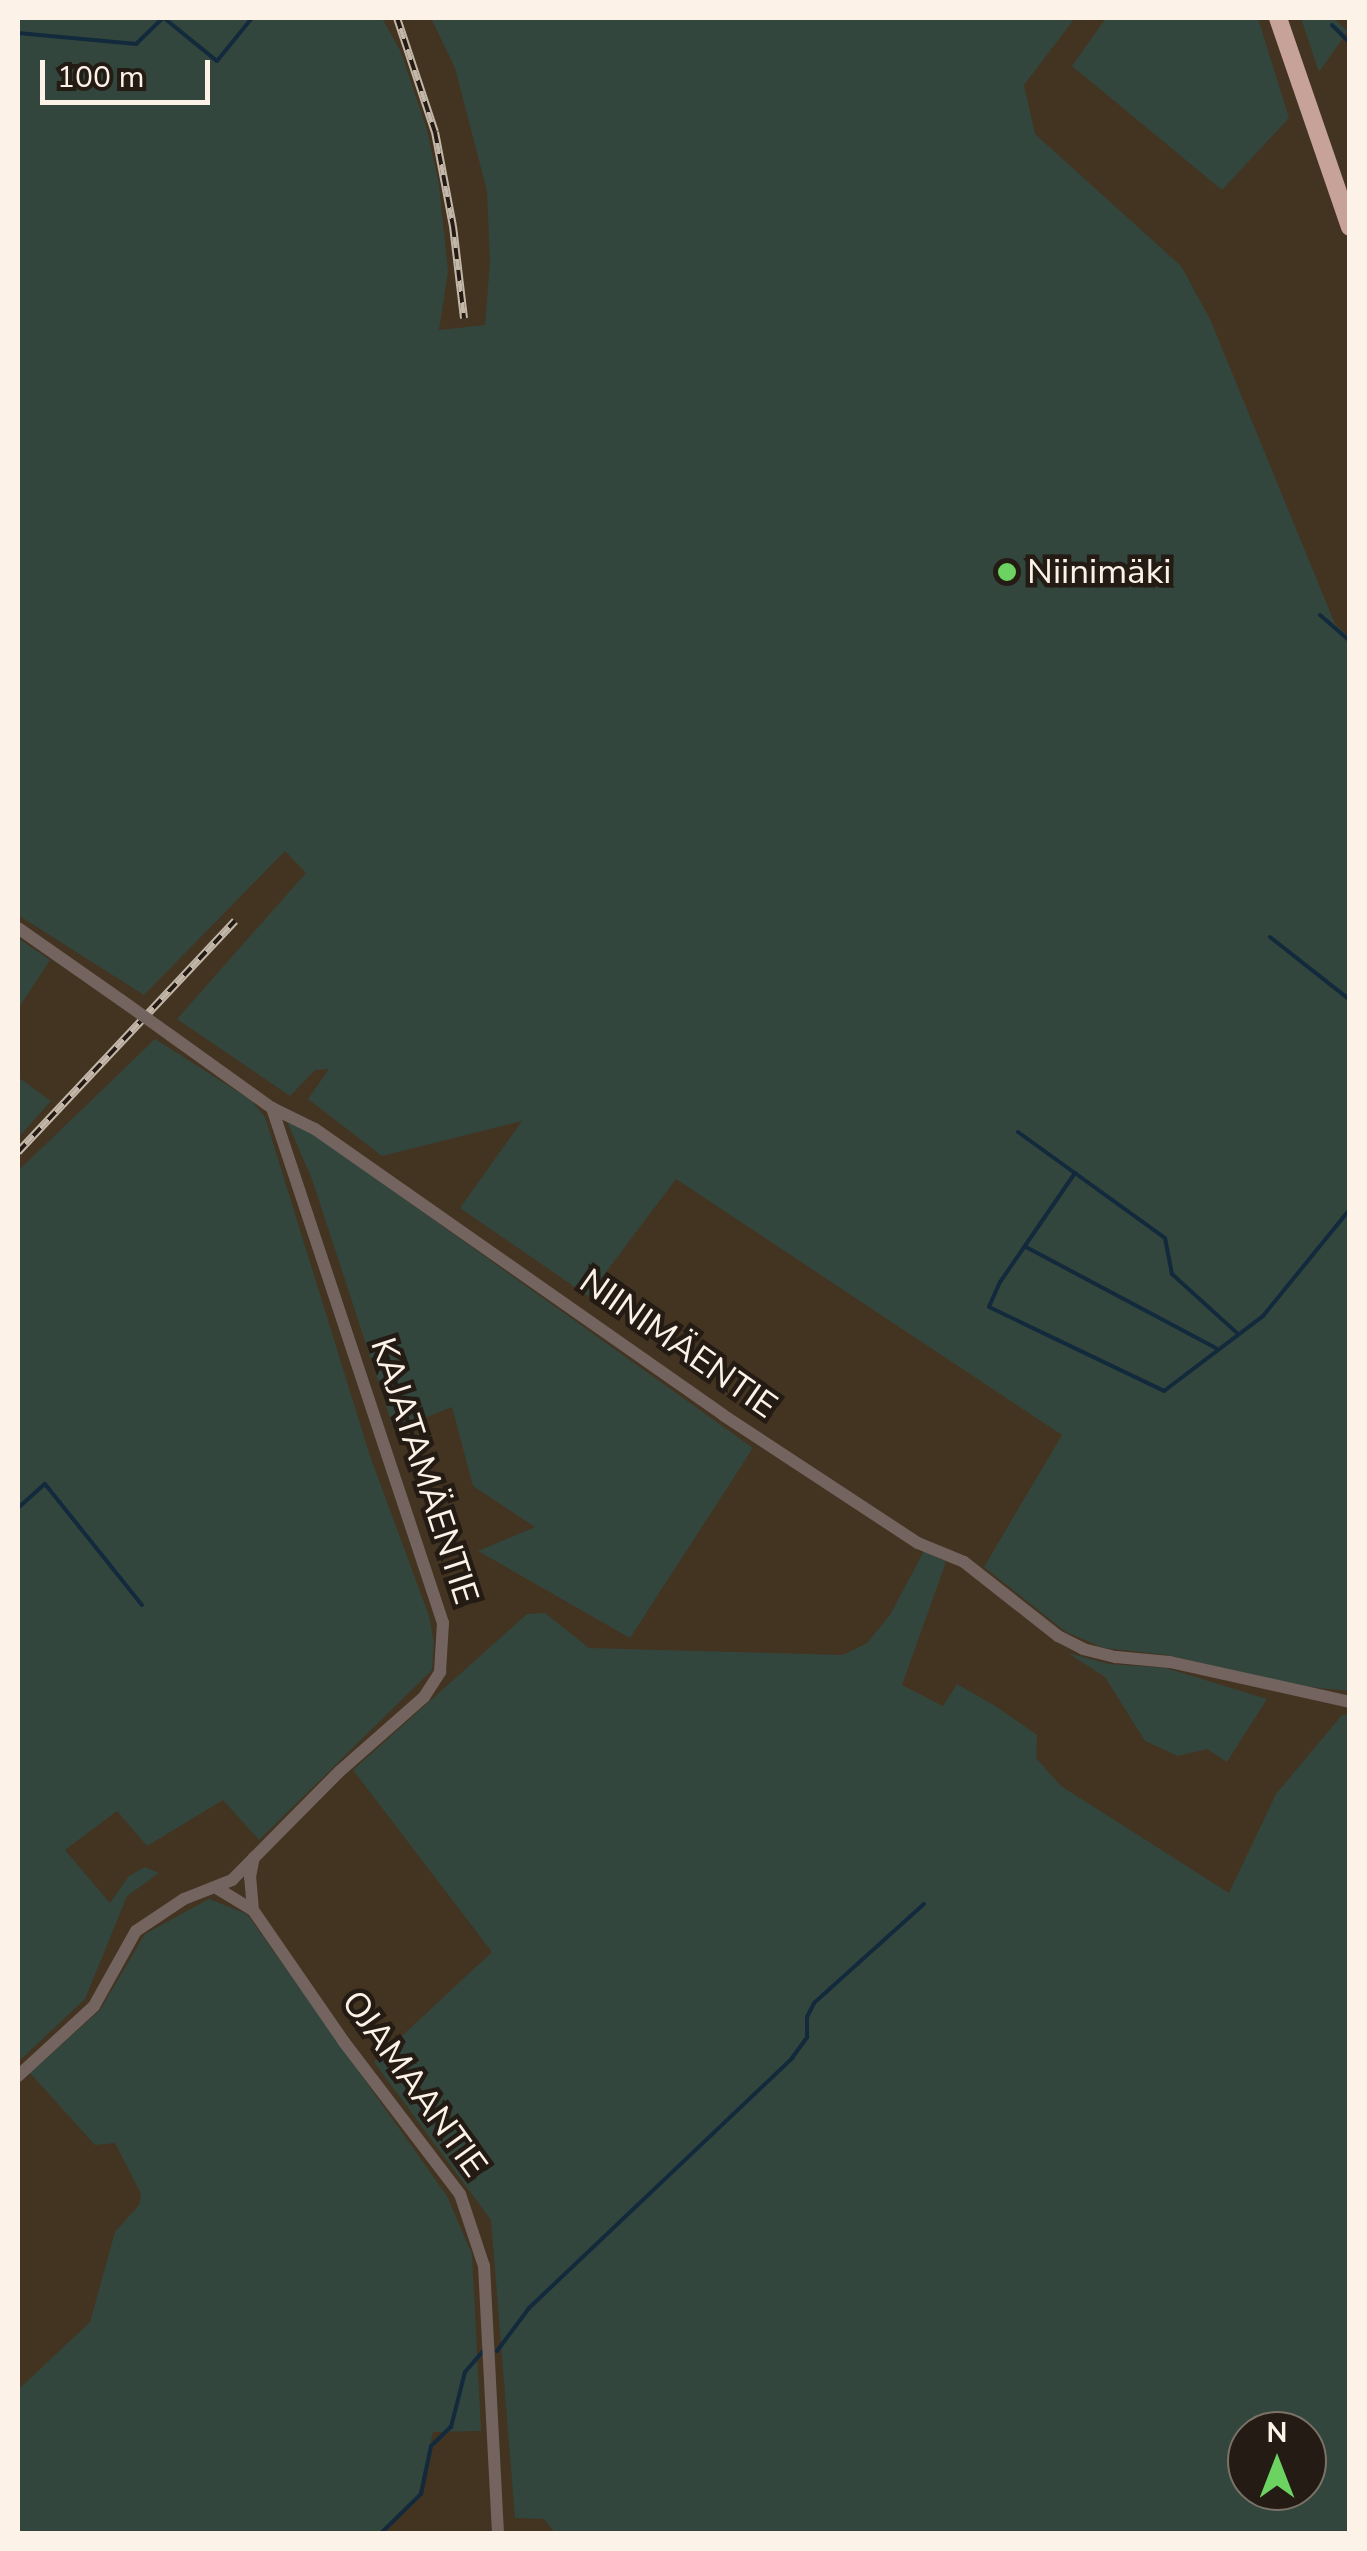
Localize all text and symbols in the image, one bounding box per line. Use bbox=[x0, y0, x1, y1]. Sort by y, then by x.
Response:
scale bar bbox=[45, 40, 215, 102]
text: 100 m bbox=[57, 57, 144, 98]
place label: Niinimäki bbox=[1027, 551, 1171, 593]
marker: Niinimäki bbox=[996, 561, 1018, 583]
street label: NIINIMÄENTIE bbox=[571, 1261, 785, 1427]
street label: KAJATAMÄENTIE bbox=[361, 1333, 487, 1609]
street label: OJAMAANTIE bbox=[332, 1983, 496, 2185]
north arrow bbox=[1227, 2411, 1327, 2511]
text: N bbox=[1267, 2414, 1287, 2452]

